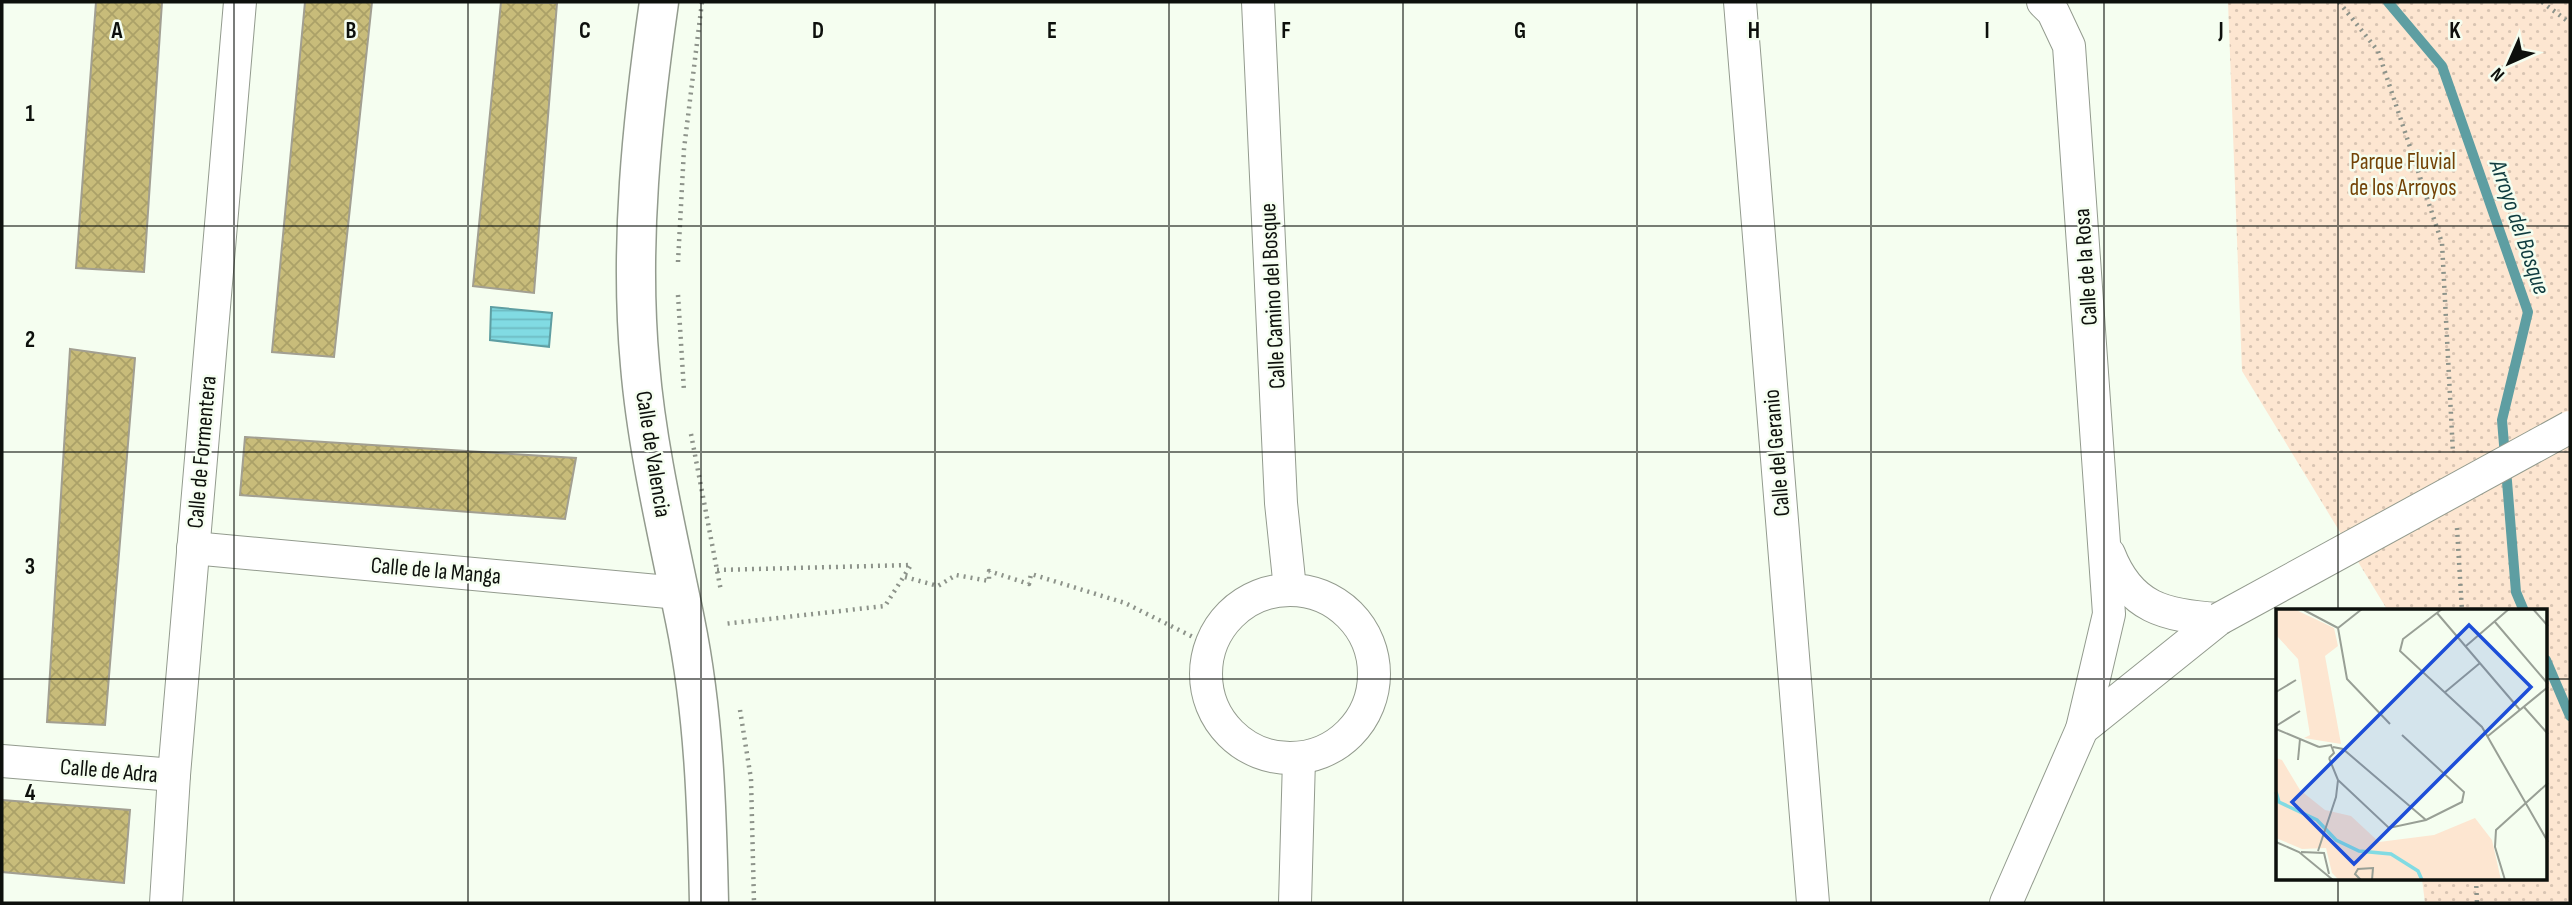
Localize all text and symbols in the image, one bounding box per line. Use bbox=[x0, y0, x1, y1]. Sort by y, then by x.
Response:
text: A bbox=[111, 17, 124, 45]
text: B bbox=[346, 17, 357, 45]
text: C bbox=[579, 17, 591, 45]
text: D bbox=[812, 17, 824, 45]
text: E bbox=[1047, 17, 1057, 45]
text: F bbox=[1281, 17, 1291, 45]
text: G bbox=[1514, 17, 1526, 45]
text: H bbox=[1748, 17, 1760, 45]
text: I bbox=[1984, 17, 1990, 45]
text: J bbox=[2217, 17, 2224, 45]
text: K bbox=[2449, 17, 2461, 45]
north arrow bbox=[2474, 28, 2544, 98]
text: N bbox=[2486, 62, 2510, 86]
text: 1 bbox=[25, 100, 35, 128]
park label: Parque Fluvial de los Arroyos bbox=[2349, 148, 2457, 202]
water label: Arroyo del Bosque bbox=[2483, 155, 2556, 298]
street label: Calle Camino del Bosque bbox=[1254, 202, 1292, 390]
street label: Calle de la Rosa bbox=[2068, 207, 2104, 326]
text: 2 bbox=[25, 326, 35, 354]
street label: Calle de Formentera bbox=[181, 375, 223, 530]
street label: Calle del Geranio bbox=[1757, 388, 1796, 518]
street label: Calle de Valencia bbox=[629, 389, 677, 519]
street label: Calle de la Manga bbox=[370, 551, 502, 591]
text: 3 bbox=[25, 553, 35, 581]
inset map bbox=[2276, 609, 2548, 880]
street label: Calle de Adra bbox=[59, 753, 159, 789]
text: 4 bbox=[25, 779, 36, 807]

